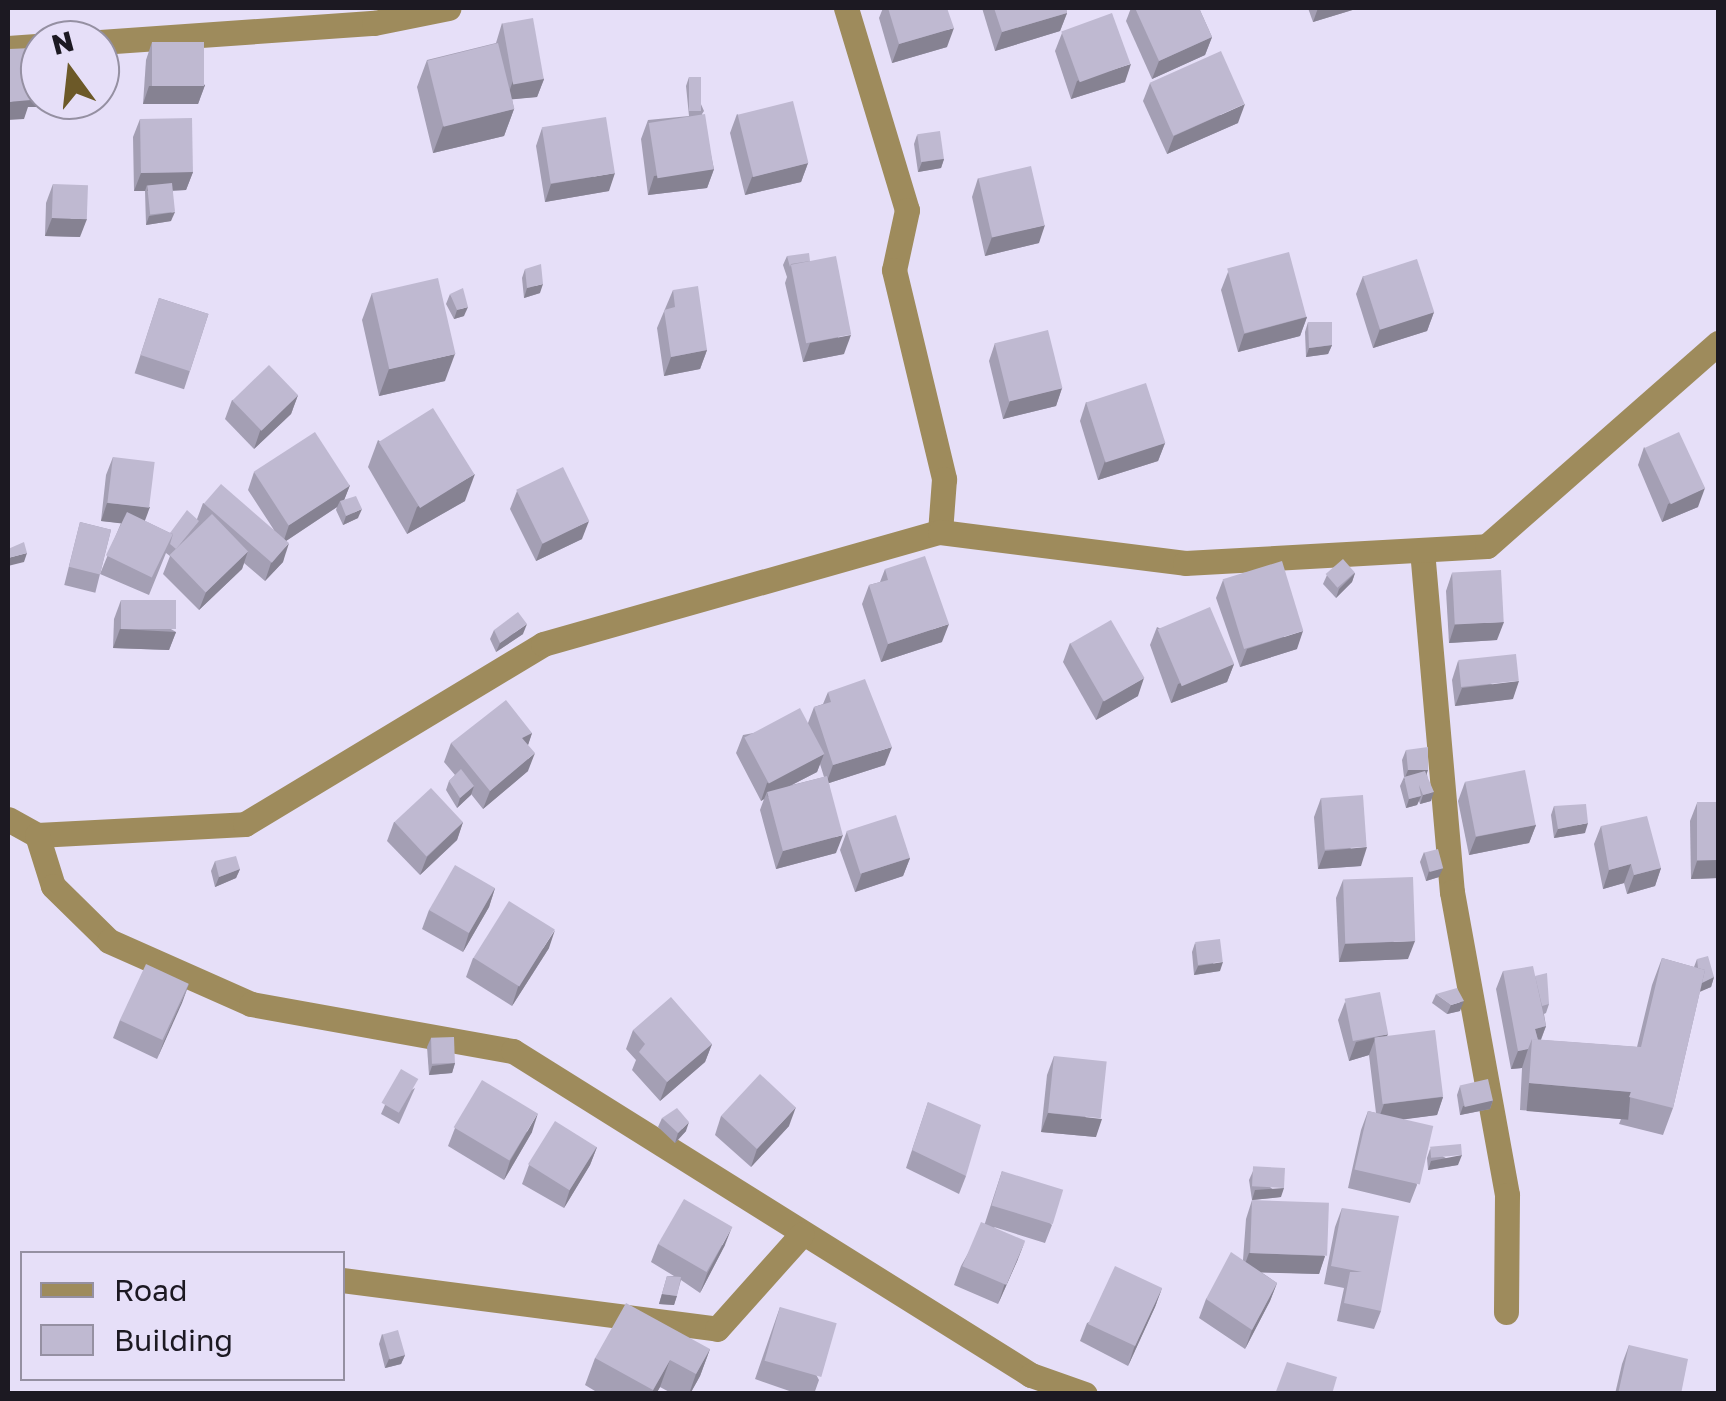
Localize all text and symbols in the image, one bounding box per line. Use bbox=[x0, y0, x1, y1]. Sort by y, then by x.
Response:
north arrow bbox=[20, 20, 120, 120]
text: N bbox=[48, 24, 77, 61]
legend bbox=[20, 1251, 345, 1381]
text: Road bbox=[114, 1272, 188, 1308]
text: Building bbox=[114, 1322, 233, 1358]

